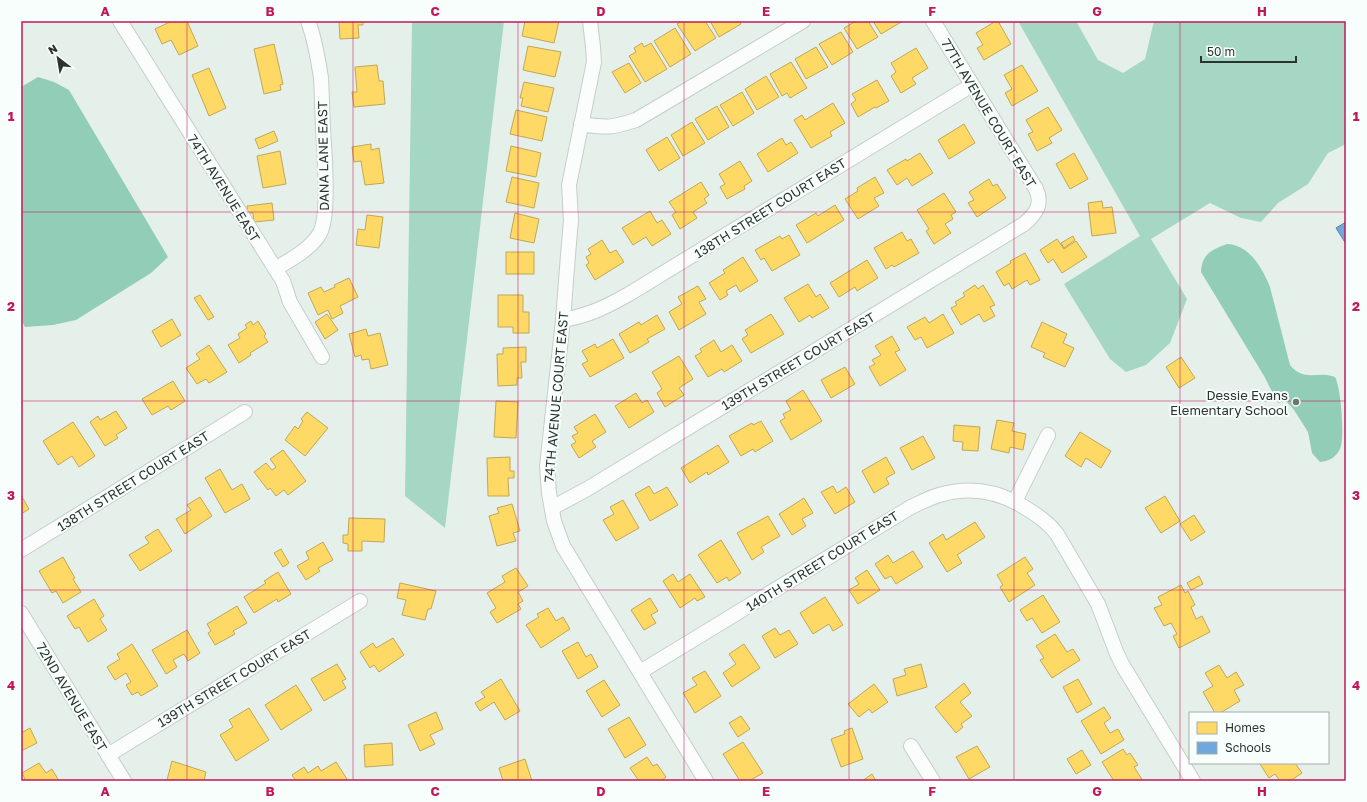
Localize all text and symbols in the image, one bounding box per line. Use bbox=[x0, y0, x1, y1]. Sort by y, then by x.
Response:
text: A bbox=[100, 3, 110, 19]
text: B bbox=[265, 3, 275, 19]
text: C bbox=[430, 3, 440, 19]
text: D bbox=[596, 3, 606, 19]
text: E bbox=[762, 3, 770, 19]
text: F bbox=[928, 3, 936, 19]
text: G bbox=[1092, 3, 1102, 19]
text: H bbox=[1257, 3, 1267, 19]
street label: 77TH AVENUE COURT EAST bbox=[938, 36, 1040, 190]
north arrow bbox=[38, 38, 78, 78]
scale bar bbox=[1201, 38, 1296, 64]
text: N bbox=[46, 41, 60, 57]
text: 50 m bbox=[1207, 44, 1235, 59]
street label: DANA LANE EAST bbox=[314, 101, 332, 211]
text: 1 bbox=[8, 108, 15, 124]
text: 1 bbox=[1353, 108, 1360, 124]
street label: 74TH AVENUE EAST bbox=[184, 131, 264, 245]
street label: 138TH STREET COURT EAST bbox=[691, 155, 849, 261]
text: 2 bbox=[7, 298, 15, 314]
text: 2 bbox=[1352, 298, 1360, 314]
street label: 139TH STREET COURT EAST bbox=[718, 309, 878, 413]
street label: 74TH AVENUE COURT EAST bbox=[541, 311, 571, 483]
place label: Dessie Evans Elementary School bbox=[1170, 387, 1288, 418]
marker: Dessie Evans Elementary School bbox=[1291, 397, 1301, 407]
street label: 138TH STREET COURT EAST bbox=[54, 428, 212, 534]
text: 3 bbox=[7, 487, 15, 503]
text: 3 bbox=[1352, 487, 1360, 503]
street label: 140TH STREET COURT EAST bbox=[743, 507, 901, 615]
street label: 139TH STREET COURT EAST bbox=[154, 626, 314, 730]
street label: 72ND AVENUE EAST bbox=[33, 640, 111, 754]
text: 4 bbox=[7, 677, 15, 693]
text: 4 bbox=[1352, 677, 1360, 693]
legend bbox=[1189, 712, 1329, 764]
text: Homes bbox=[1225, 720, 1265, 735]
text: Schools bbox=[1225, 740, 1271, 755]
text: A bbox=[100, 783, 110, 799]
text: B bbox=[265, 783, 275, 799]
text: C bbox=[430, 783, 440, 799]
text: D bbox=[596, 783, 606, 799]
text: E bbox=[762, 783, 770, 799]
text: F bbox=[928, 783, 936, 799]
text: G bbox=[1092, 783, 1102, 799]
text: H bbox=[1257, 783, 1267, 799]

